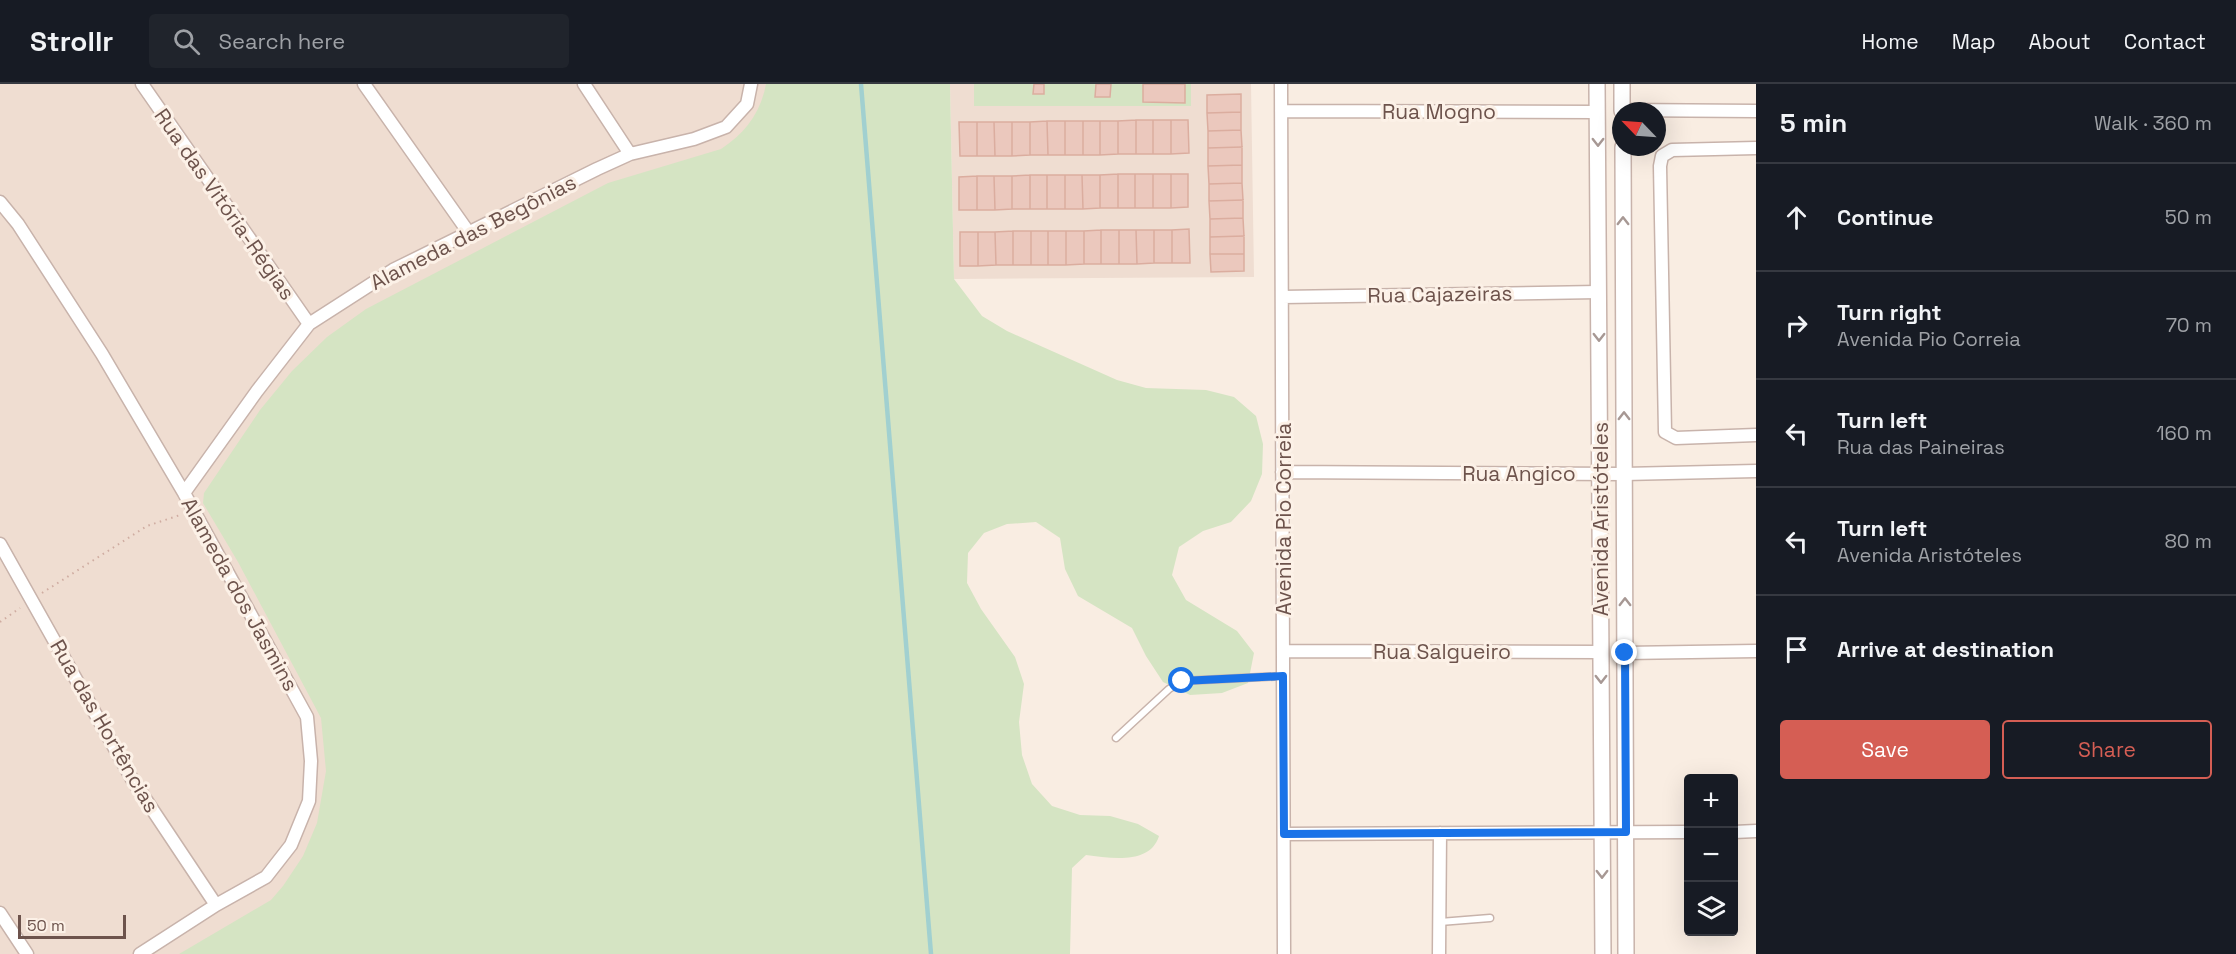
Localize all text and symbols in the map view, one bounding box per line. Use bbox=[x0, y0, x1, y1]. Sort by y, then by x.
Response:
search box bbox=[149, 14, 569, 68]
text: Strollr bbox=[30, 23, 113, 59]
icon: search bbox=[170, 25, 203, 58]
text: Search here bbox=[218, 27, 345, 55]
text: Home bbox=[1861, 28, 1919, 55]
text: Map bbox=[1952, 28, 1996, 55]
text: About bbox=[2029, 28, 2091, 55]
text: Contact bbox=[2124, 28, 2206, 55]
street label: Rua Mogno bbox=[1382, 98, 1496, 125]
north arrow bbox=[1612, 102, 1666, 156]
street label: Rua das Vitória-Régias bbox=[149, 103, 301, 305]
text: 5 min bbox=[1780, 106, 1847, 140]
text: Walk · 360 m bbox=[2094, 110, 2212, 136]
one-way arrow bbox=[1592, 138, 1604, 147]
street label: Alameda das Begônias bbox=[365, 168, 581, 296]
icon: ahead bbox=[1780, 201, 1813, 234]
text: Continue bbox=[1837, 203, 1933, 231]
text: 50 m bbox=[2165, 204, 2212, 230]
one-way arrow bbox=[1617, 216, 1629, 225]
street label: Rua Cajazeiras bbox=[1367, 279, 1513, 309]
text: Turn right bbox=[1837, 298, 1942, 326]
icon: right bbox=[1780, 309, 1813, 342]
text: 70 m bbox=[2166, 312, 2212, 338]
text: Avenida Pio Correia bbox=[1837, 326, 2021, 352]
one-way arrow bbox=[1593, 333, 1605, 342]
text: Turn left bbox=[1837, 406, 1927, 434]
one-way arrow bbox=[1618, 411, 1630, 420]
icon: left bbox=[1780, 417, 1813, 450]
text: 160 m bbox=[2156, 420, 2212, 446]
street label: Avenida Aristóteles bbox=[1587, 422, 1614, 616]
street label: Avenida Pio Correia bbox=[1270, 423, 1297, 615]
text: Rua das Paineiras bbox=[1837, 434, 2005, 460]
street label: Rua Angico bbox=[1462, 460, 1576, 487]
street label: Alameda dos Jasmins bbox=[176, 493, 304, 695]
text: Turn left bbox=[1837, 514, 1927, 542]
icon: left bbox=[1780, 525, 1813, 558]
text: 80 m bbox=[2164, 528, 2212, 554]
text: Avenida Aristóteles bbox=[1837, 542, 2022, 568]
one-way arrow bbox=[1619, 597, 1631, 606]
icon: arrive bbox=[1780, 633, 1813, 666]
street label: Rua das Hortências bbox=[44, 635, 166, 817]
text: Arrive at destination bbox=[1837, 635, 2054, 663]
street label: Rua Salgueiro bbox=[1373, 638, 1511, 665]
route end bbox=[1611, 639, 1637, 665]
route start bbox=[1168, 667, 1194, 693]
one-way arrow bbox=[1595, 674, 1607, 683]
button: Save bbox=[1780, 720, 1990, 779]
button: Share bbox=[2002, 720, 2212, 779]
map controls bbox=[1684, 774, 1738, 936]
button: + bbox=[1684, 774, 1738, 828]
button: − bbox=[1684, 828, 1738, 882]
one-way arrow bbox=[1596, 869, 1608, 878]
button: layers bbox=[1684, 882, 1738, 936]
scale bar bbox=[18, 912, 126, 940]
text: 50 m bbox=[27, 915, 65, 936]

